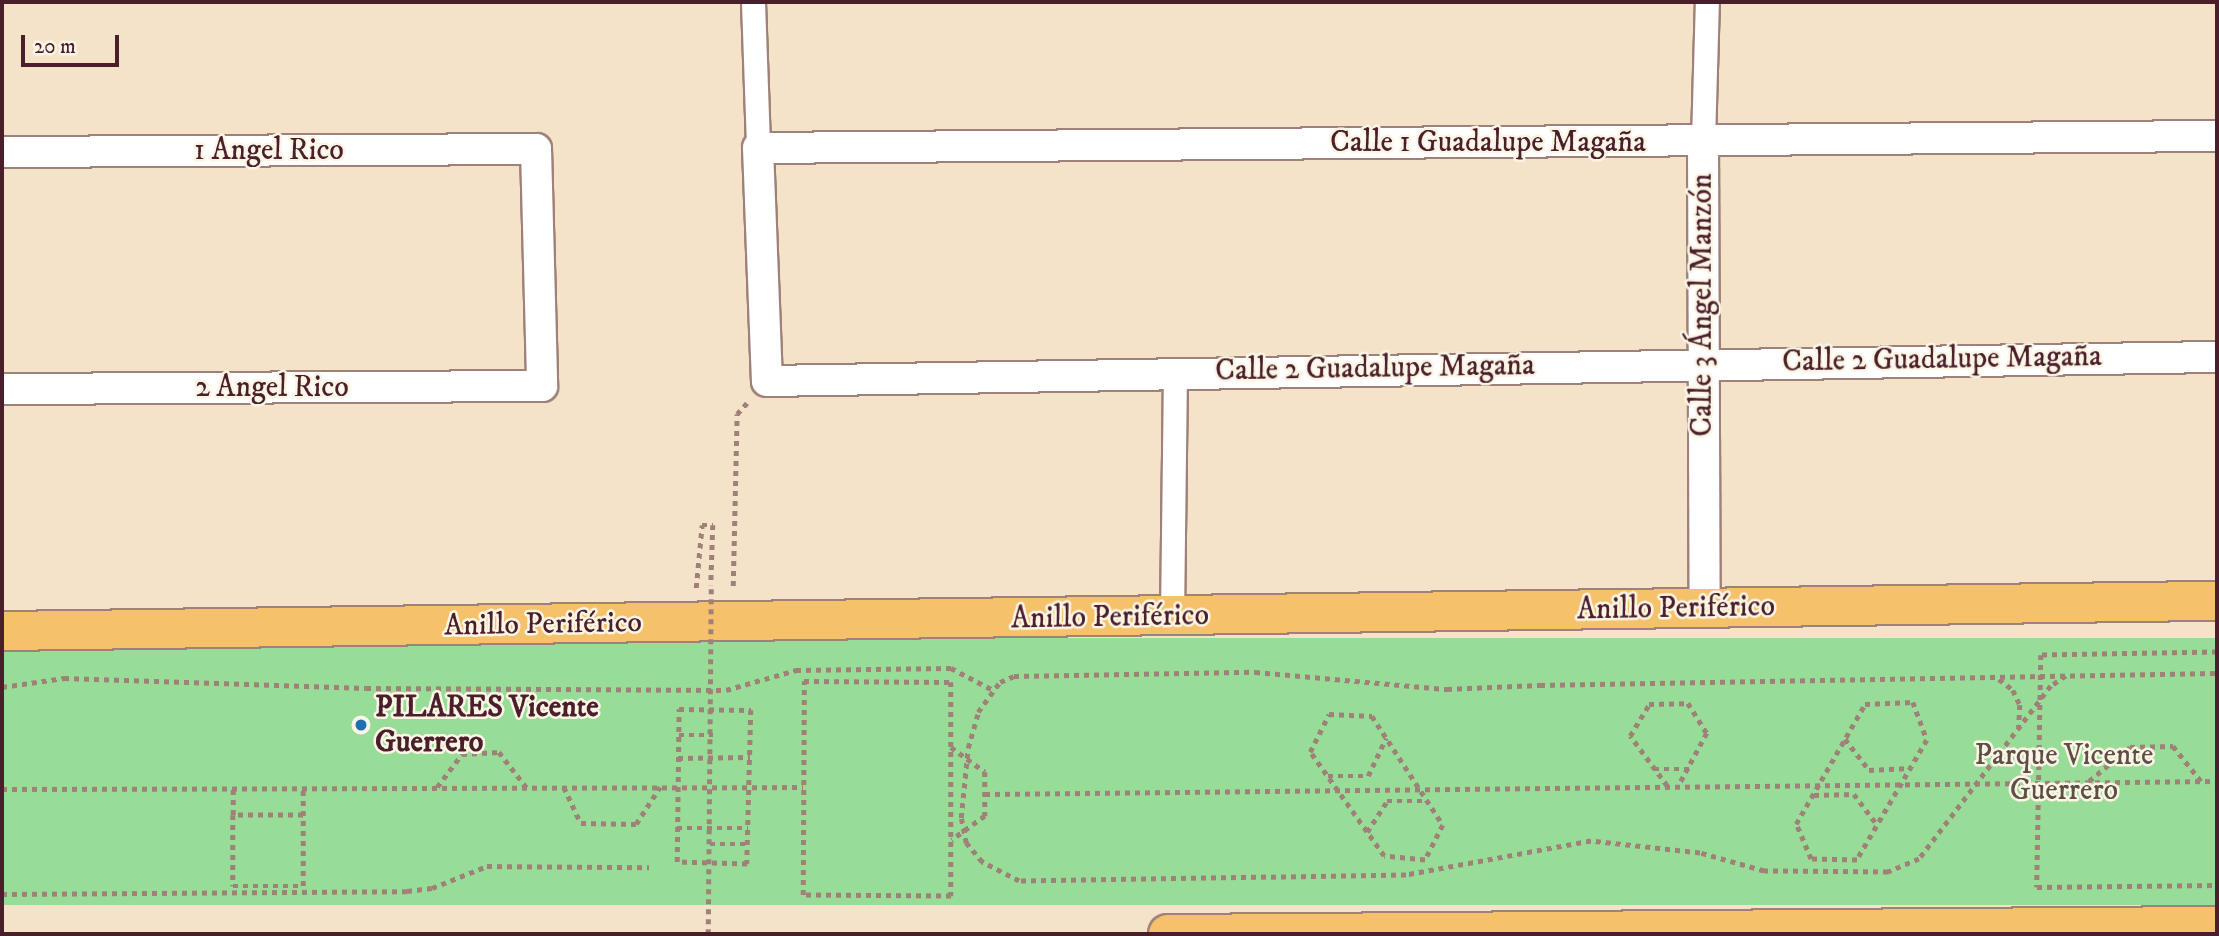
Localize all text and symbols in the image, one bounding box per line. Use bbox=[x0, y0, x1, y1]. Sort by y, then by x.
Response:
scale bar bbox=[24, 21, 122, 65]
text: 20 m bbox=[34, 34, 76, 60]
street label: Calle 1 Guadalupe Magaña bbox=[1330, 125, 1646, 161]
street label: 1 Angel Rico bbox=[194, 133, 344, 169]
street label: Calle 3 Ángel Manzón bbox=[1685, 173, 1721, 437]
street label: Calle 2 Guadalupe Magaña bbox=[1782, 339, 2102, 381]
street label: Calle 2 Guadalupe Magaña bbox=[1215, 348, 1535, 390]
street label: 2 Angel Rico bbox=[195, 370, 349, 406]
street label: Anillo Periférico bbox=[1577, 589, 1775, 629]
street label: Anillo Periférico bbox=[1011, 598, 1209, 638]
street label: Anillo Periférico bbox=[444, 605, 642, 645]
place label: PILARES Vicente Guerrero bbox=[375, 690, 599, 760]
marker: PILARES Vicente Guerrero bbox=[353, 717, 369, 733]
park label: Parque Vicente Guerrero bbox=[1975, 738, 2153, 808]

